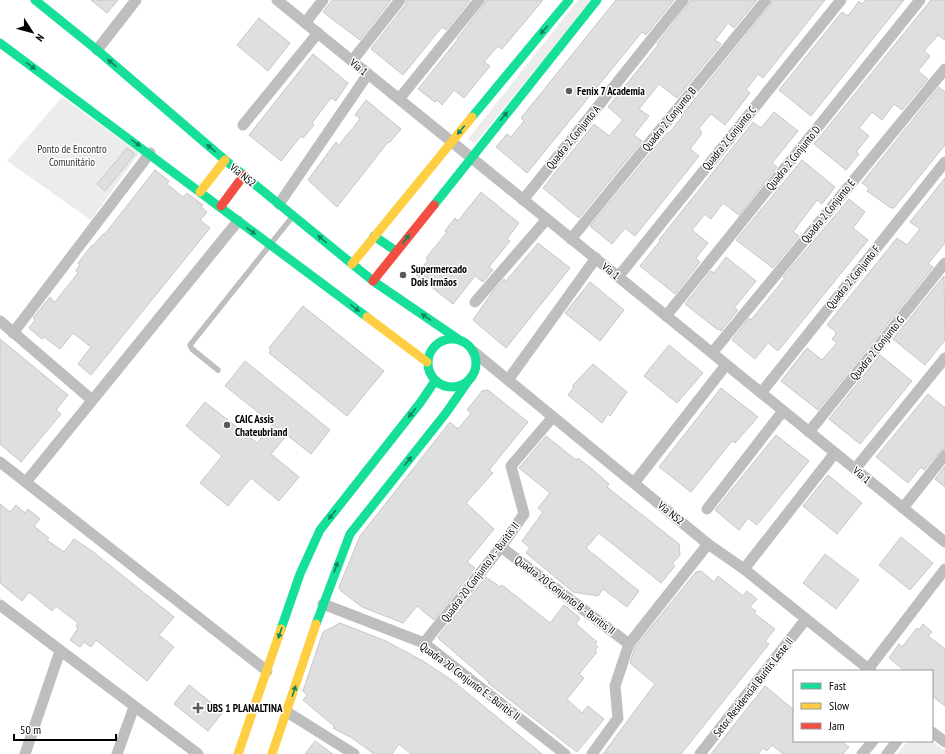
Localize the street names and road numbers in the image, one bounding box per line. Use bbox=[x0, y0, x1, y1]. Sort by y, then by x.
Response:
street label: Via 1 bbox=[346, 55, 371, 78]
street label: Quadra 2 Conjunto B bbox=[639, 84, 699, 154]
street label: Quadra 2 Conjunto A bbox=[543, 102, 604, 172]
street label: Quadra 2 Conjunto C bbox=[699, 103, 759, 173]
street label: Quadra 2 Conjunto D bbox=[763, 123, 823, 193]
street label: Via NS2 bbox=[226, 160, 259, 190]
street label: Quadra 2 Conjunto E bbox=[798, 176, 858, 246]
street label: Quadra 2 Conjunto F bbox=[823, 242, 883, 312]
street label: Via 1 bbox=[598, 259, 623, 282]
street label: Quadra 2 Conjunto G bbox=[847, 313, 907, 383]
street label: Via 1 bbox=[849, 463, 874, 486]
street label: Via NS2 bbox=[654, 498, 687, 528]
street label: Quadra 20 Conjunto A - Buritis II bbox=[438, 519, 522, 625]
street label: Quadra 20 Conjunto B - Buritis II bbox=[512, 553, 618, 637]
street label: Setor Residencial Buritis Leste II bbox=[710, 635, 796, 739]
street label: Quadra 20 Conjunto E - Buritis II bbox=[417, 639, 523, 723]

